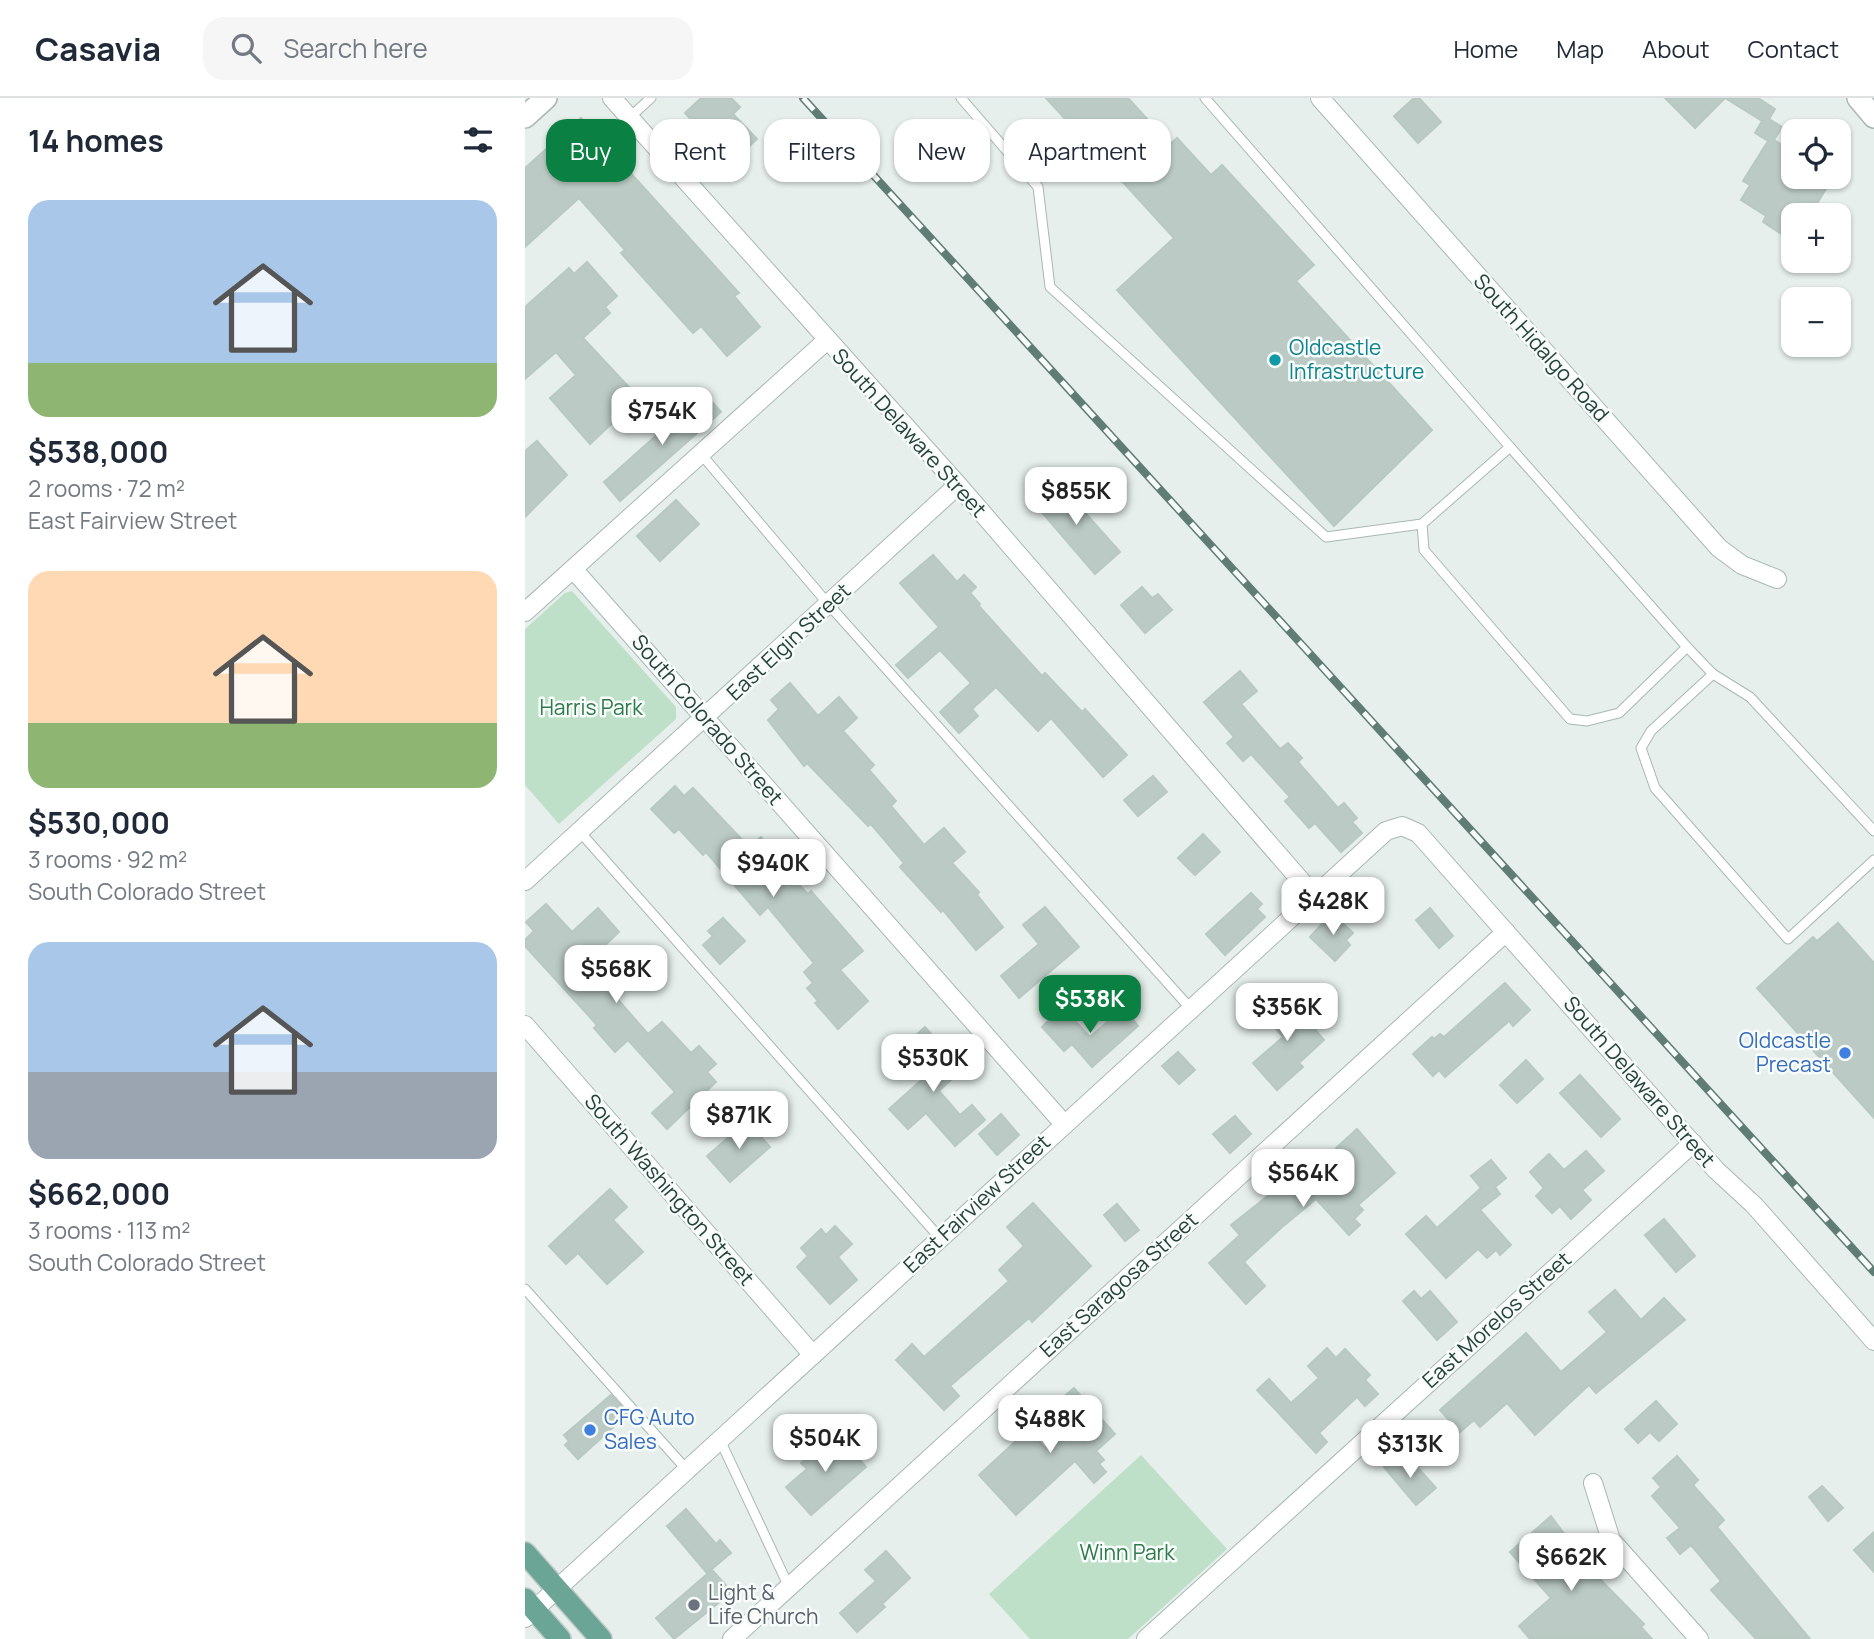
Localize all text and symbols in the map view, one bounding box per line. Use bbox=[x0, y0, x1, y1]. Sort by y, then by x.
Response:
search box bbox=[203, 17, 693, 80]
text: Casavia bbox=[35, 26, 161, 71]
icon: search bbox=[227, 29, 265, 67]
text: Search here bbox=[283, 30, 428, 66]
text: Home bbox=[1453, 32, 1518, 65]
text: Map bbox=[1556, 32, 1604, 65]
text: About bbox=[1642, 32, 1710, 65]
text: Contact bbox=[1748, 32, 1839, 65]
chip: Buy bbox=[546, 119, 636, 182]
chip: Rent bbox=[650, 119, 750, 182]
chip: Filters bbox=[764, 119, 880, 182]
chip: New bbox=[894, 119, 990, 182]
chip: Apartment bbox=[1004, 119, 1171, 182]
map controls bbox=[1781, 119, 1851, 357]
button: locate bbox=[1781, 119, 1851, 189]
text: 14 homes bbox=[28, 120, 164, 161]
icon: filters bbox=[459, 121, 497, 159]
button: + bbox=[1781, 203, 1851, 273]
icon: home bbox=[200, 245, 326, 371]
street label: South Hidalgo Road bbox=[1468, 267, 1616, 427]
button: − bbox=[1781, 287, 1851, 357]
place label: Oldcastle Infrastructure bbox=[1289, 333, 1424, 385]
street label: South Delaware Street bbox=[826, 342, 993, 523]
marker: Oldcastle Infrastructure bbox=[1267, 352, 1283, 368]
pin: $754K bbox=[613, 388, 711, 447]
text: $754K bbox=[627, 394, 697, 426]
text: $538,000 bbox=[28, 431, 169, 472]
pin: $855K bbox=[1027, 468, 1125, 527]
text: 2 rooms · 72 m² bbox=[28, 472, 185, 504]
text: $855K bbox=[1041, 474, 1111, 506]
text: East Fairview Street bbox=[28, 504, 237, 536]
street label: East Elgin Street bbox=[720, 577, 856, 706]
icon: home bbox=[200, 616, 326, 742]
street label: South Colorado Street bbox=[626, 628, 790, 811]
park label: Harris Park bbox=[539, 693, 643, 721]
text: $530,000 bbox=[28, 802, 170, 843]
pin: $940K bbox=[724, 840, 822, 899]
text: 3 rooms · 92 m² bbox=[28, 843, 187, 875]
text: $940K bbox=[737, 846, 809, 878]
text: South Colorado Street bbox=[28, 875, 266, 907]
pin: $428K bbox=[1284, 878, 1382, 937]
text: $428K bbox=[1297, 884, 1369, 916]
pin: $568K bbox=[567, 946, 665, 1005]
text: $568K bbox=[580, 952, 652, 984]
pin: $538K bbox=[1041, 976, 1139, 1035]
text: $538K bbox=[1055, 982, 1125, 1014]
pin: $356K bbox=[1238, 984, 1336, 1043]
icon: home bbox=[200, 987, 326, 1113]
text: $356K bbox=[1252, 990, 1322, 1022]
street label: South Delaware Street bbox=[1558, 990, 1722, 1173]
place label: Oldcastle Precast bbox=[1739, 1026, 1831, 1078]
pin: $530K bbox=[884, 1034, 982, 1094]
text: $530K bbox=[897, 1041, 969, 1073]
marker: Oldcastle Precast bbox=[1837, 1045, 1853, 1061]
street label: South Washington Street bbox=[579, 1088, 761, 1291]
pin: $871K bbox=[690, 1091, 788, 1151]
text: $871K bbox=[706, 1098, 772, 1130]
street label: East Fairview Street bbox=[897, 1128, 1056, 1279]
pin: $564K bbox=[1254, 1150, 1352, 1209]
text: $564K bbox=[1267, 1156, 1339, 1188]
text: $662,000 bbox=[28, 1173, 170, 1214]
street label: East Saragosa Street bbox=[1033, 1206, 1204, 1363]
text: 3 rooms · 113 m² bbox=[28, 1214, 191, 1246]
street label: East Morelos Street bbox=[1416, 1245, 1577, 1394]
text: South Colorado Street bbox=[28, 1246, 266, 1278]
pin: $488K bbox=[1001, 1396, 1099, 1455]
text: $488K bbox=[1014, 1402, 1086, 1434]
place label: CFG Auto Sales bbox=[604, 1403, 695, 1455]
pin: $504K bbox=[776, 1414, 874, 1474]
pin: $313K bbox=[1361, 1420, 1459, 1480]
text: $504K bbox=[789, 1421, 861, 1453]
marker: CFG Auto Sales bbox=[582, 1422, 598, 1438]
text: $313K bbox=[1377, 1427, 1443, 1459]
pin: $662K bbox=[1522, 1534, 1620, 1593]
park label: Winn Park bbox=[1079, 1538, 1175, 1566]
text: $662K bbox=[1535, 1540, 1607, 1572]
place label: Light & Life Church bbox=[708, 1578, 819, 1630]
marker: Light & Life Church bbox=[686, 1597, 702, 1613]

